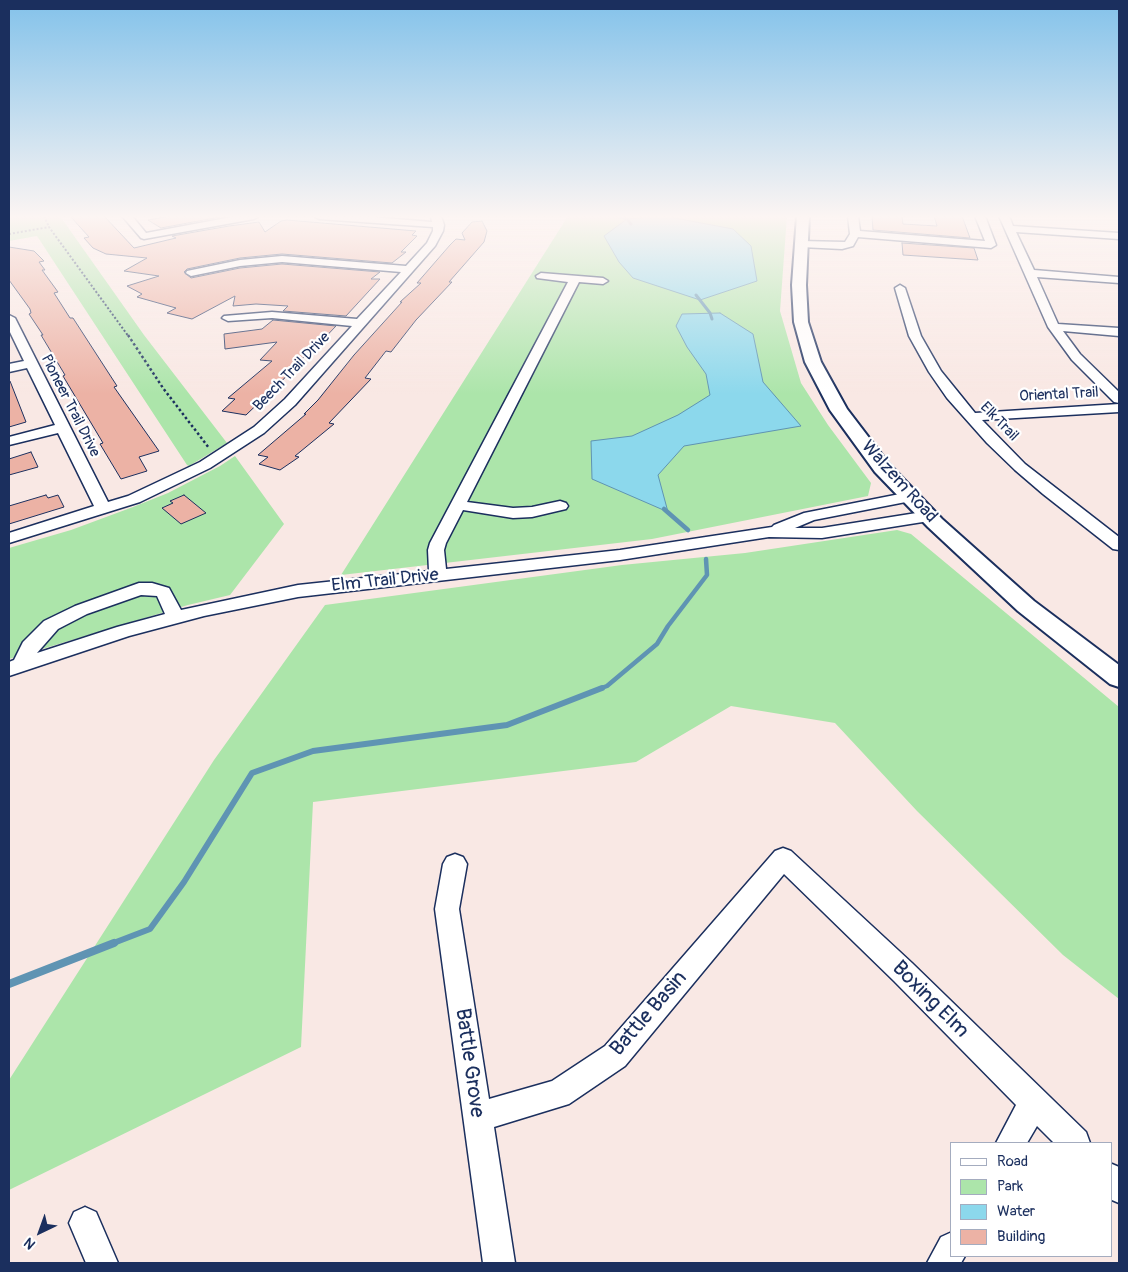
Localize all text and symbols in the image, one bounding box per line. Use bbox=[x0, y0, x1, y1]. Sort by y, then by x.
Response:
street label: Beech Trail Drive bbox=[250, 329, 334, 415]
street label: Pioneer Trail Drive bbox=[36, 352, 104, 460]
street label: Oriental Trail bbox=[1019, 384, 1099, 406]
street label: Elk Trail bbox=[976, 399, 1022, 445]
street label: Walzem Road bbox=[856, 436, 942, 528]
street label: Elm Trail Drive bbox=[330, 565, 440, 597]
street label: Boxing Elm bbox=[886, 956, 974, 1044]
street label: Battle Basin bbox=[605, 966, 693, 1062]
street label: Battle Grove bbox=[449, 1007, 489, 1119]
legend bbox=[950, 1142, 1113, 1257]
text: Road bbox=[997, 1152, 1028, 1171]
text: Park bbox=[997, 1177, 1023, 1196]
text: Water bbox=[997, 1202, 1035, 1221]
north arrow bbox=[15, 1207, 65, 1257]
text: Building bbox=[997, 1227, 1045, 1246]
text: N bbox=[20, 1234, 39, 1253]

